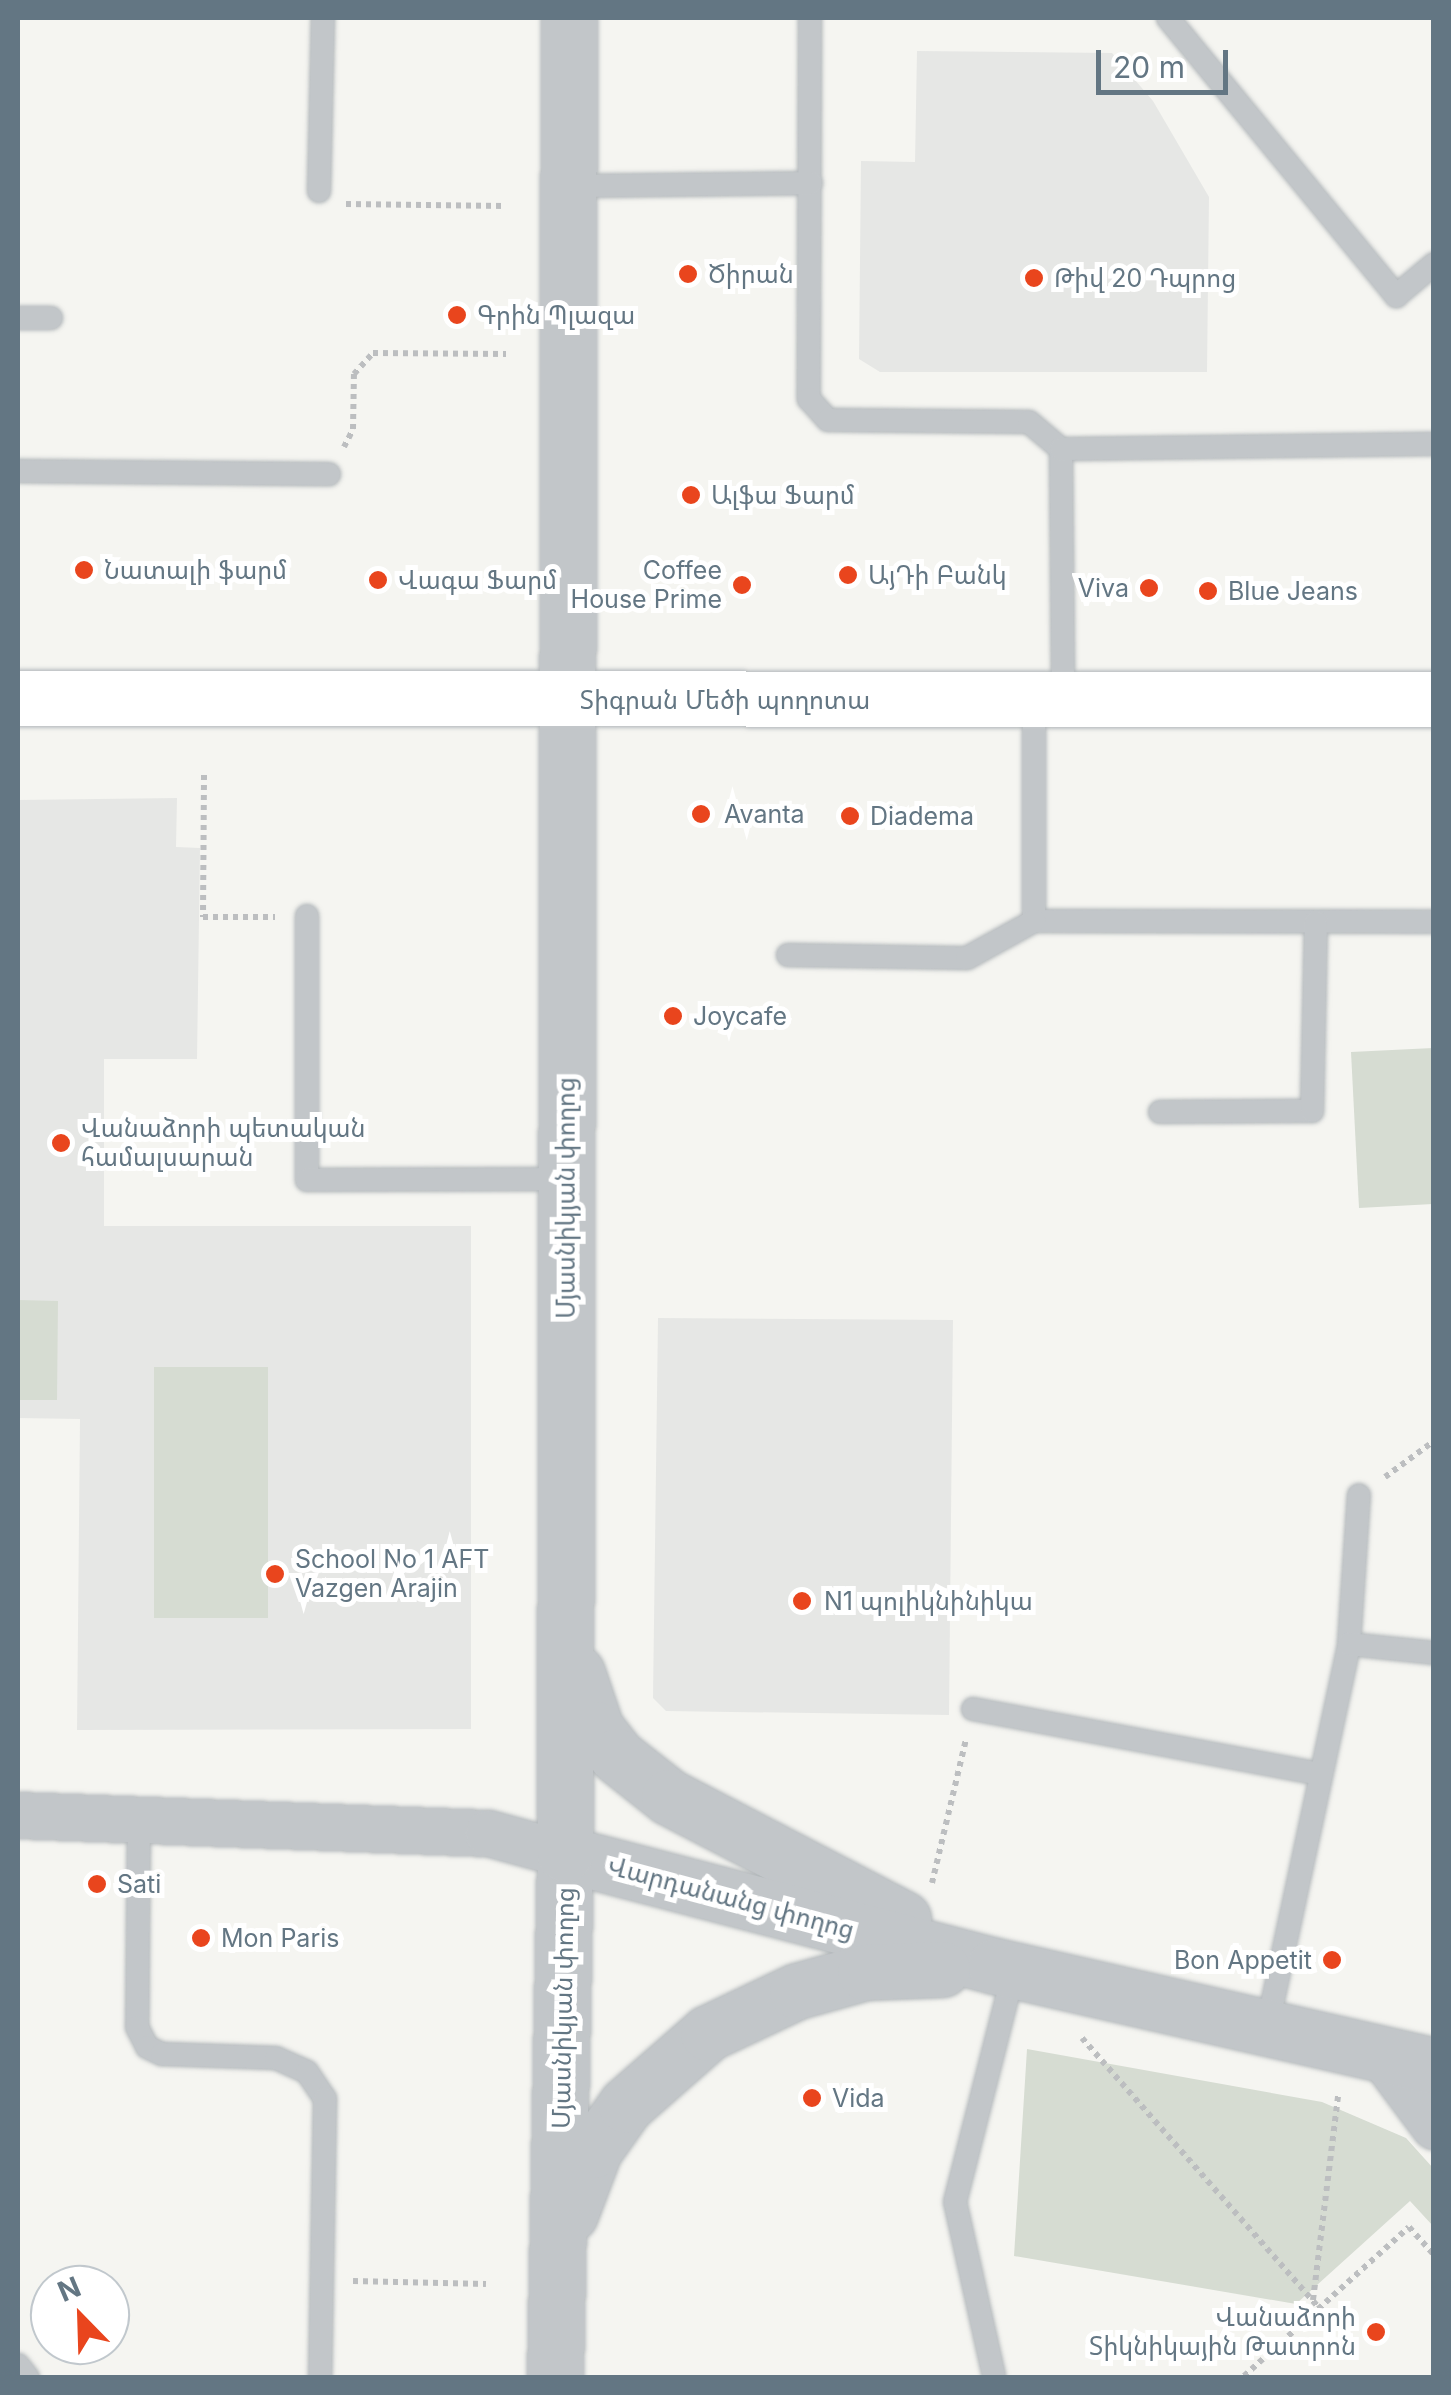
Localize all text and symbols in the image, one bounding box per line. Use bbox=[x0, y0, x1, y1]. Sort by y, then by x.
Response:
scale bar bbox=[1101, 30, 1234, 92]
text: 20 m bbox=[1113, 49, 1185, 85]
place label: Ծիրան bbox=[708, 259, 794, 289]
marker: Ծիրան bbox=[677, 263, 699, 285]
place label: Թիվ 20 Դպրոց bbox=[1054, 263, 1236, 293]
marker: Թիվ 20 Դպրոց bbox=[1023, 267, 1045, 289]
place label: Գրին Պլազա bbox=[477, 300, 635, 330]
marker: Գրին Պլազա bbox=[446, 304, 468, 326]
place label: Ալֆա Ֆարմ bbox=[711, 480, 855, 510]
marker: Ալֆա Ֆարմ bbox=[680, 484, 702, 506]
place label: Նատալի ֆարմ bbox=[104, 555, 287, 585]
place label: Coffee House Prime bbox=[571, 556, 722, 615]
marker: Նատալի ֆարմ bbox=[73, 559, 95, 581]
place label: ԱյԴի Բանկ bbox=[868, 560, 1007, 590]
marker: ԱյԴի Բանկ bbox=[837, 564, 859, 586]
place label: Վագա Ֆարմ bbox=[398, 565, 557, 595]
marker: Վագա Ֆարմ bbox=[367, 569, 389, 591]
place label: Viva bbox=[1078, 573, 1129, 603]
marker: Coffee House Prime bbox=[731, 574, 753, 596]
place label: Blue Jeans bbox=[1228, 576, 1358, 606]
marker: Viva bbox=[1138, 577, 1160, 599]
marker: Blue Jeans bbox=[1197, 580, 1219, 602]
street label: Տիգրան Մեծի պողոտա bbox=[580, 685, 870, 715]
place label: Avanta bbox=[724, 799, 805, 829]
marker: Avanta bbox=[688, 801, 714, 827]
place label: Diadema bbox=[870, 801, 974, 831]
marker: Diadema bbox=[839, 805, 861, 827]
place label: Joycafe bbox=[693, 1001, 787, 1031]
marker: Joycafe bbox=[662, 1005, 684, 1027]
street label: Մյասնիկյան փողոց bbox=[551, 1077, 581, 1319]
place label: Վանաձորի պետական համալսարան bbox=[81, 1114, 366, 1173]
marker: Վանաձորի պետական համալսարան bbox=[50, 1132, 72, 1154]
place label: School No 1 AFT Vazgen Arajin bbox=[295, 1545, 489, 1604]
marker: School No 1 AFT Vazgen Arajin bbox=[264, 1563, 286, 1585]
place label: N1 պոլիկնինիկա bbox=[824, 1586, 1033, 1616]
marker: N1 պոլիկնինիկա bbox=[789, 1588, 815, 1614]
street label: Վարդանանց փողոց bbox=[604, 1851, 858, 1945]
place label: Sati bbox=[117, 1869, 161, 1899]
marker: Sati bbox=[86, 1873, 108, 1895]
street label: Մյասնիկյան փողոց bbox=[546, 1887, 580, 2129]
place label: Mon Paris bbox=[221, 1923, 339, 1953]
marker: Mon Paris bbox=[190, 1927, 212, 1949]
place label: Bon Appetit bbox=[1174, 1945, 1312, 1975]
marker: Bon Appetit bbox=[1321, 1949, 1343, 1971]
place label: Vida bbox=[832, 2083, 885, 2113]
marker: Vida bbox=[801, 2087, 823, 2109]
north arrow bbox=[30, 2265, 130, 2365]
text: N bbox=[53, 2269, 86, 2309]
place label: Վանաձորի Տիկնիկային Թատրոն bbox=[1089, 2303, 1356, 2362]
marker: Վանաձորի Տիկնիկային Թատրոն bbox=[1365, 2321, 1387, 2343]

